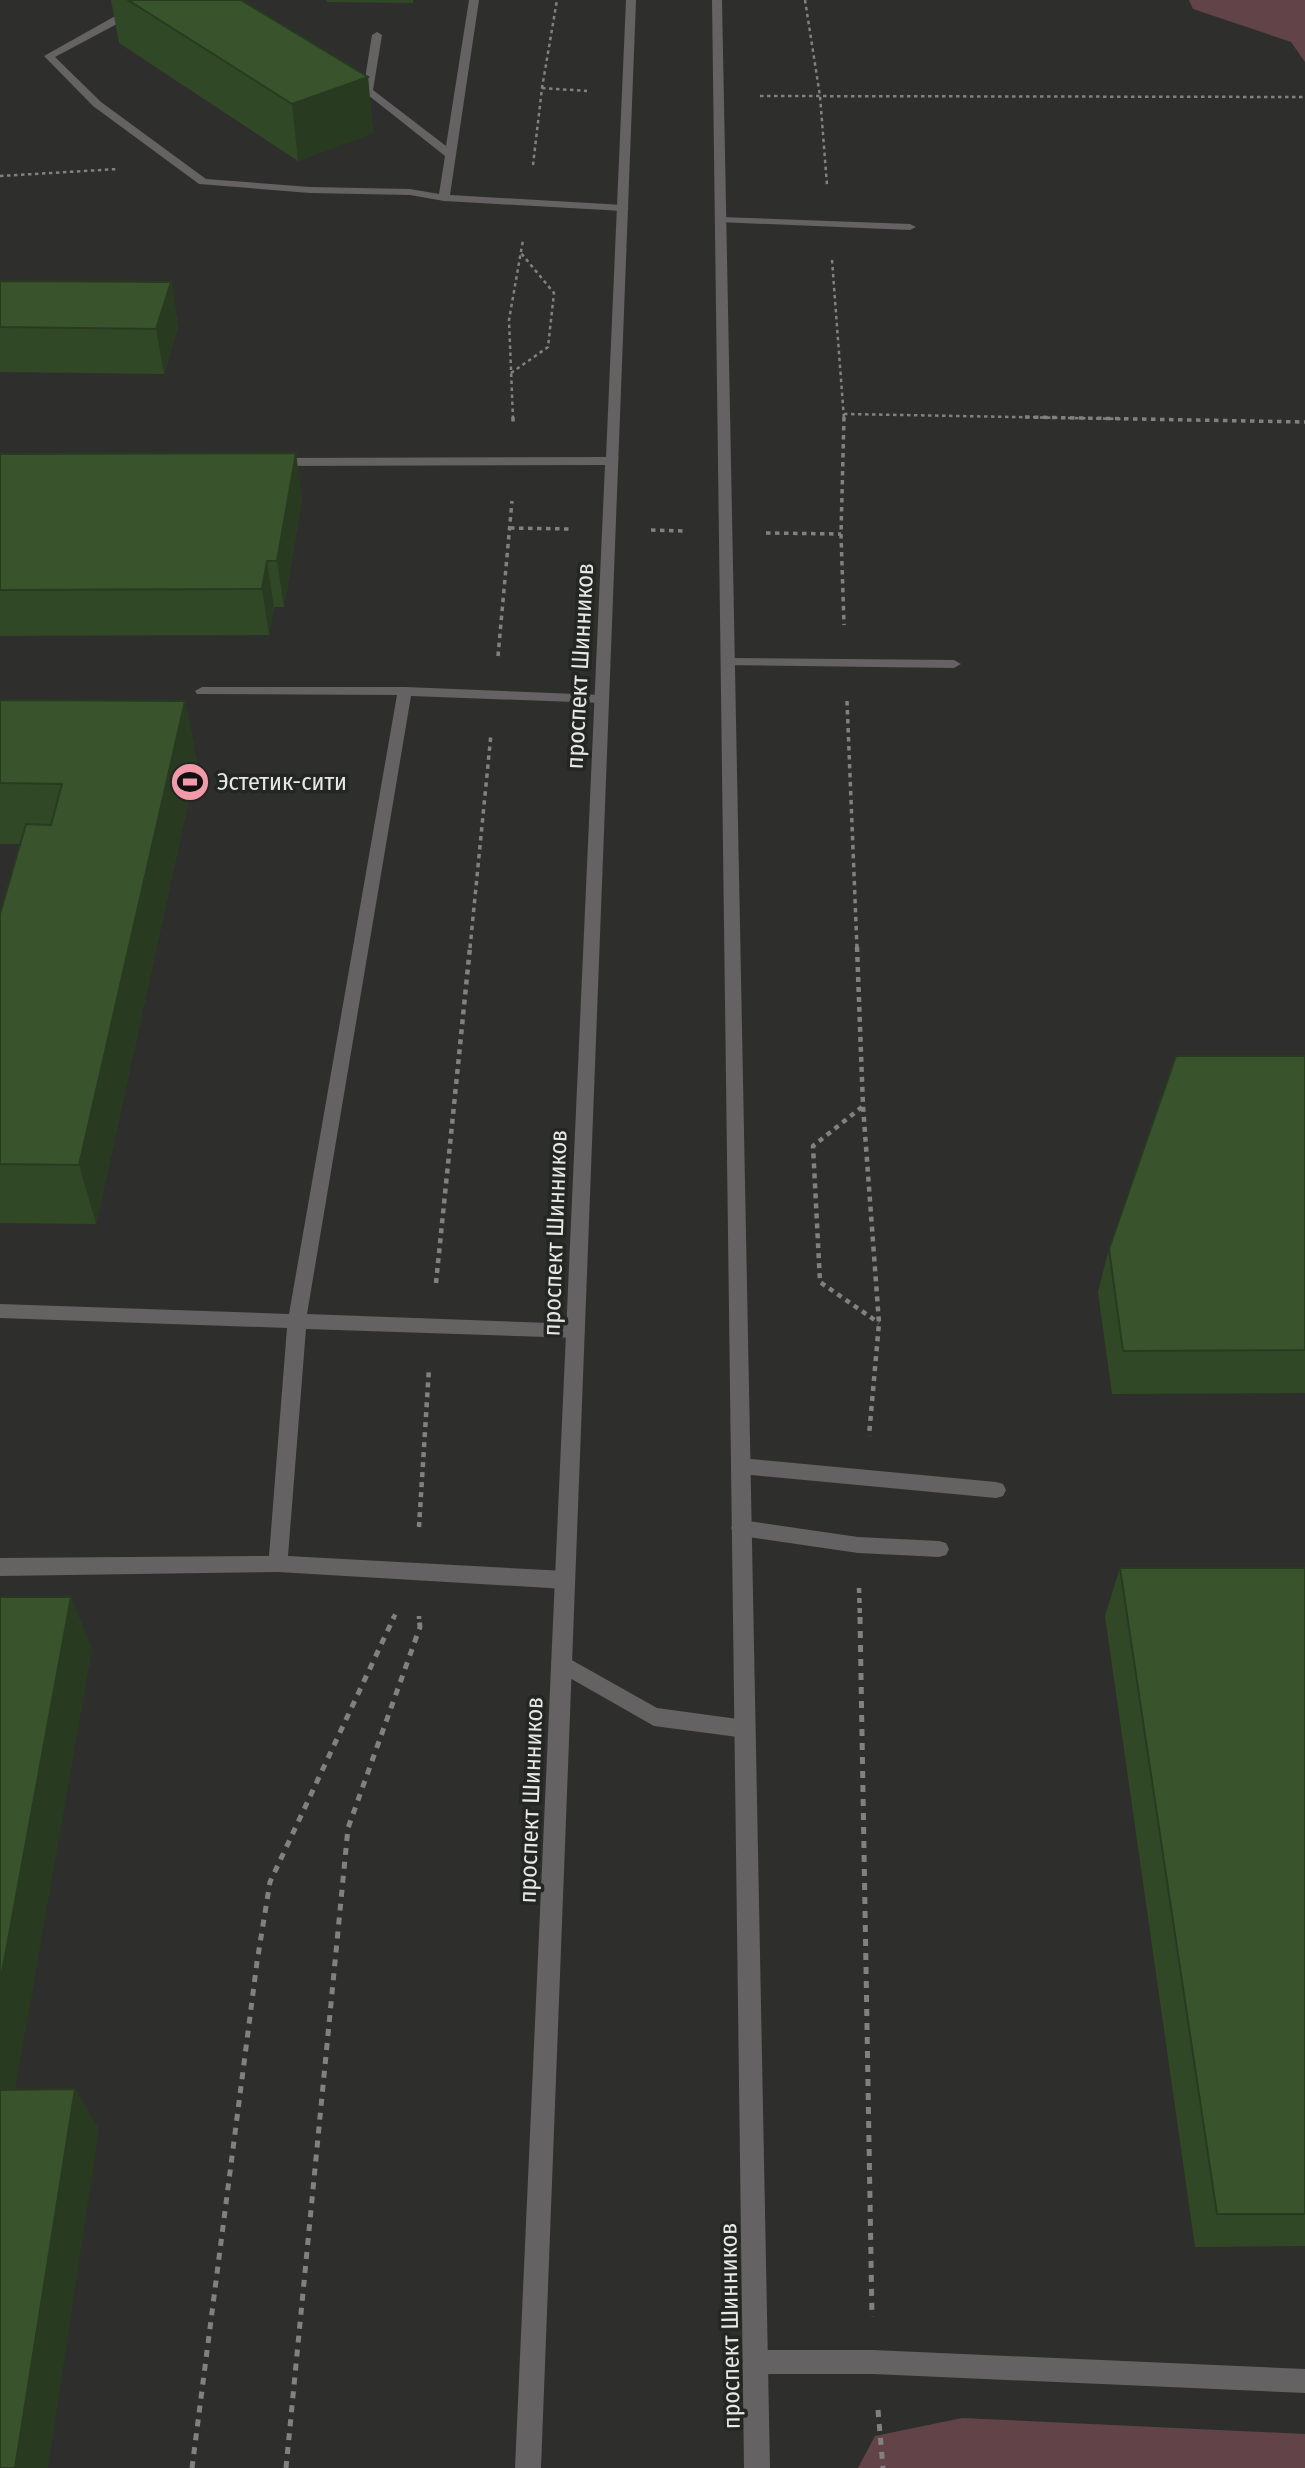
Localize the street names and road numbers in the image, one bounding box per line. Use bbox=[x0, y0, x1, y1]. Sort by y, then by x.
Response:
street label: проспект Шинников bbox=[561, 562, 599, 770]
street label: проспект Шинников bbox=[537, 1129, 573, 1337]
street label: проспект Шинников bbox=[513, 1696, 549, 1904]
street label: проспект Шинников bbox=[714, 2223, 746, 2429]

